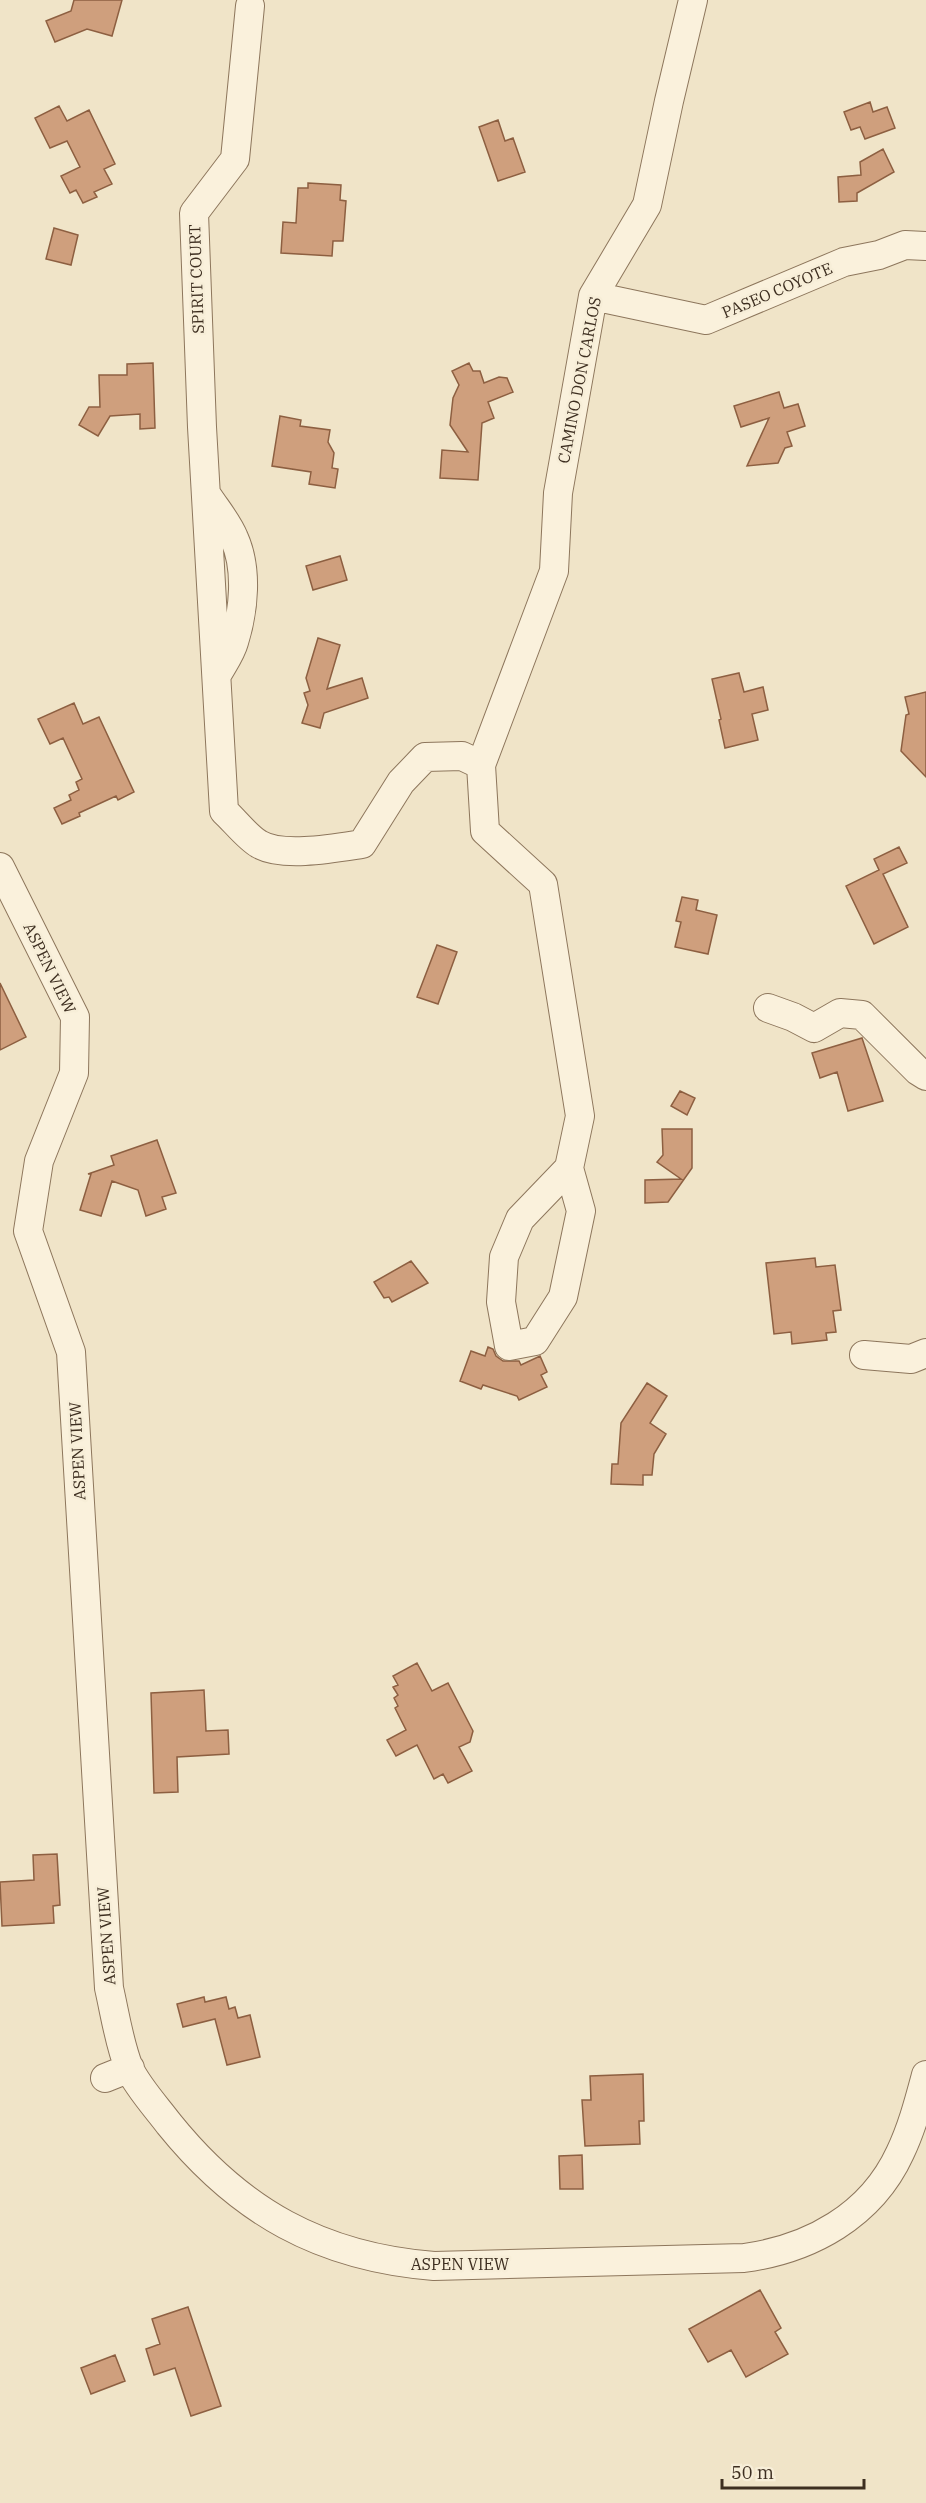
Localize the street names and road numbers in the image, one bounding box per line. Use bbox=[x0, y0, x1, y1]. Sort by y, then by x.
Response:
street label: SPIRIT COURT bbox=[184, 224, 208, 334]
street label: PASEO COYOTE bbox=[719, 258, 835, 322]
street label: CAMINO DON CARLOS bbox=[553, 295, 605, 465]
street label: ASPEN VIEW bbox=[19, 919, 81, 1017]
street label: ASPEN VIEW bbox=[64, 1401, 90, 1501]
street label: ASPEN VIEW bbox=[93, 1886, 119, 1986]
street label: ASPEN VIEW bbox=[411, 2254, 510, 2274]

